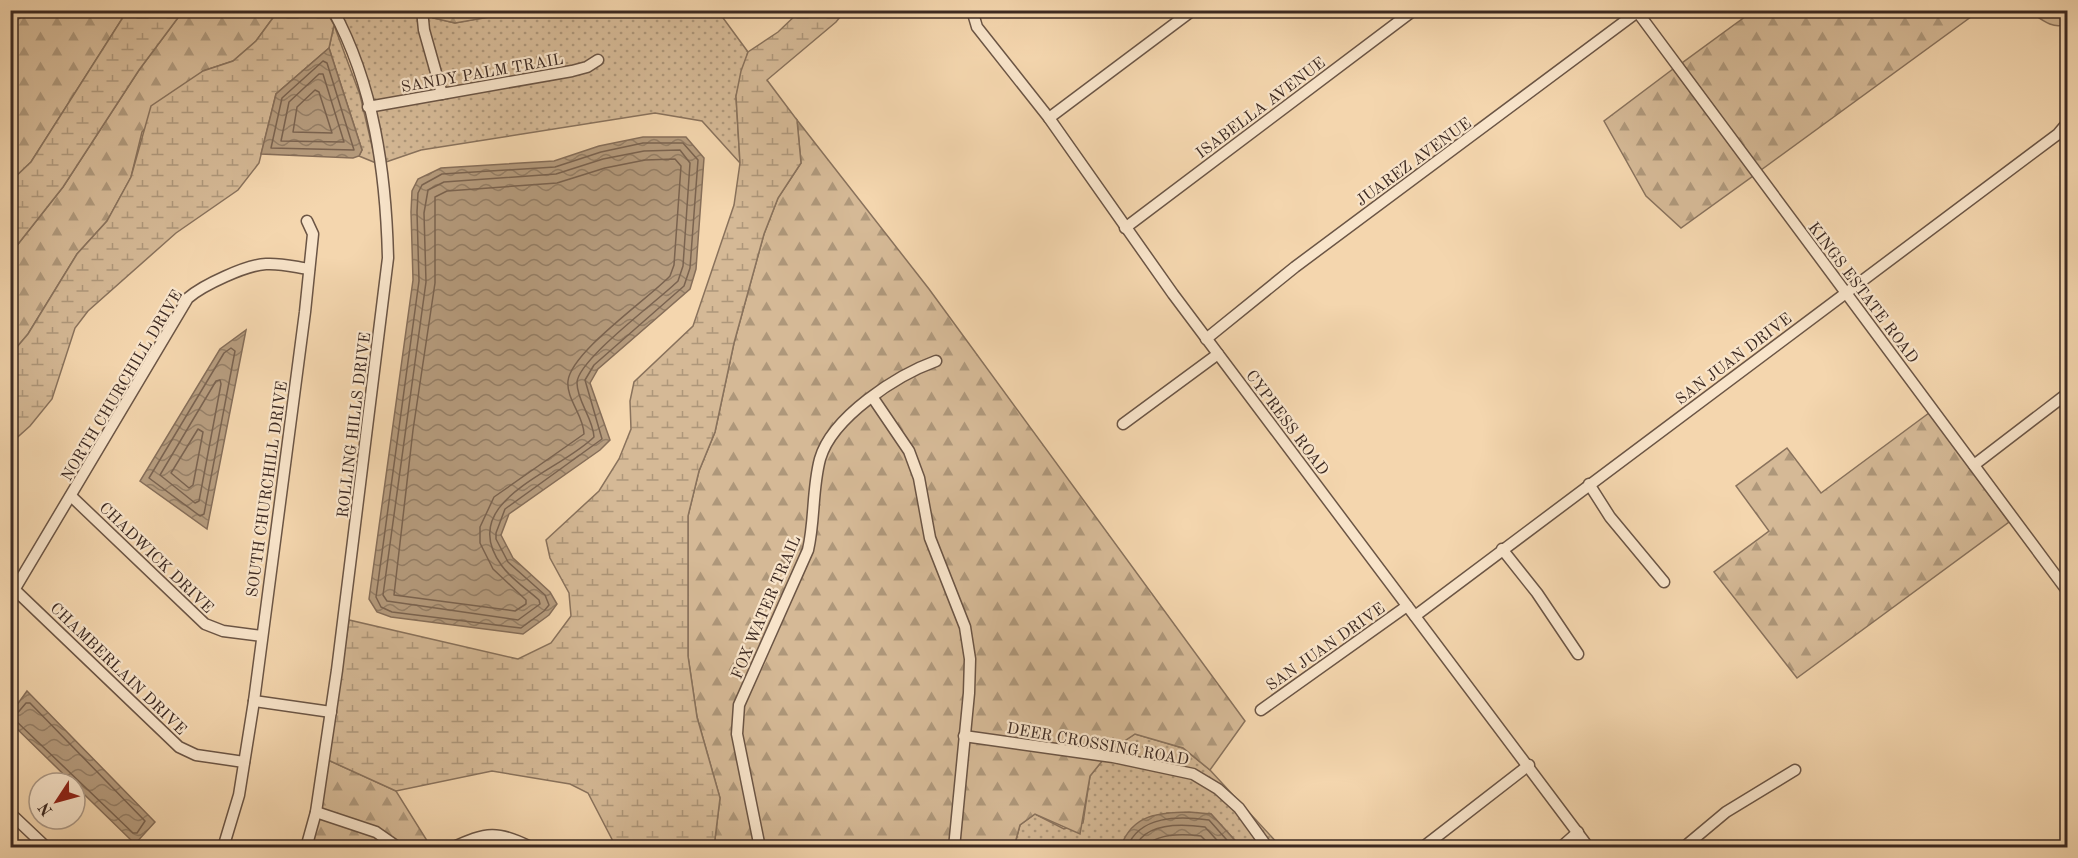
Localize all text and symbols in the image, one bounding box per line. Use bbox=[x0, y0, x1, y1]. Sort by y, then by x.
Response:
street label: SANDY PALM TRAIL bbox=[400, 52, 565, 96]
street label: ISABELLA AVENUE bbox=[1194, 55, 1329, 162]
street label: JUAREZ AVENUE bbox=[1354, 116, 1475, 210]
street label: KINGS ESTATE ROAD bbox=[1804, 220, 1921, 367]
street label: NORTH CHURCHILL DRIVE bbox=[59, 288, 186, 484]
street label: SAN JUAN DRIVE bbox=[1673, 311, 1795, 408]
street label: ROLLING HILLS DRIVE bbox=[336, 331, 374, 519]
street label: CYPRESS ROAD bbox=[1242, 368, 1331, 479]
street label: SOUTH CHURCHILL DRIVE bbox=[245, 380, 291, 598]
street label: CHADWICK DRIVE bbox=[96, 500, 216, 617]
street label: FOX WATER TRAIL bbox=[729, 534, 804, 682]
street label: CHAMBERLAIN DRIVE bbox=[47, 600, 189, 738]
street label: SAN JUAN DRIVE bbox=[1264, 601, 1388, 695]
street label: DEER CROSSING ROAD bbox=[1005, 721, 1190, 769]
north arrow bbox=[27, 771, 87, 831]
text: N bbox=[36, 798, 57, 818]

